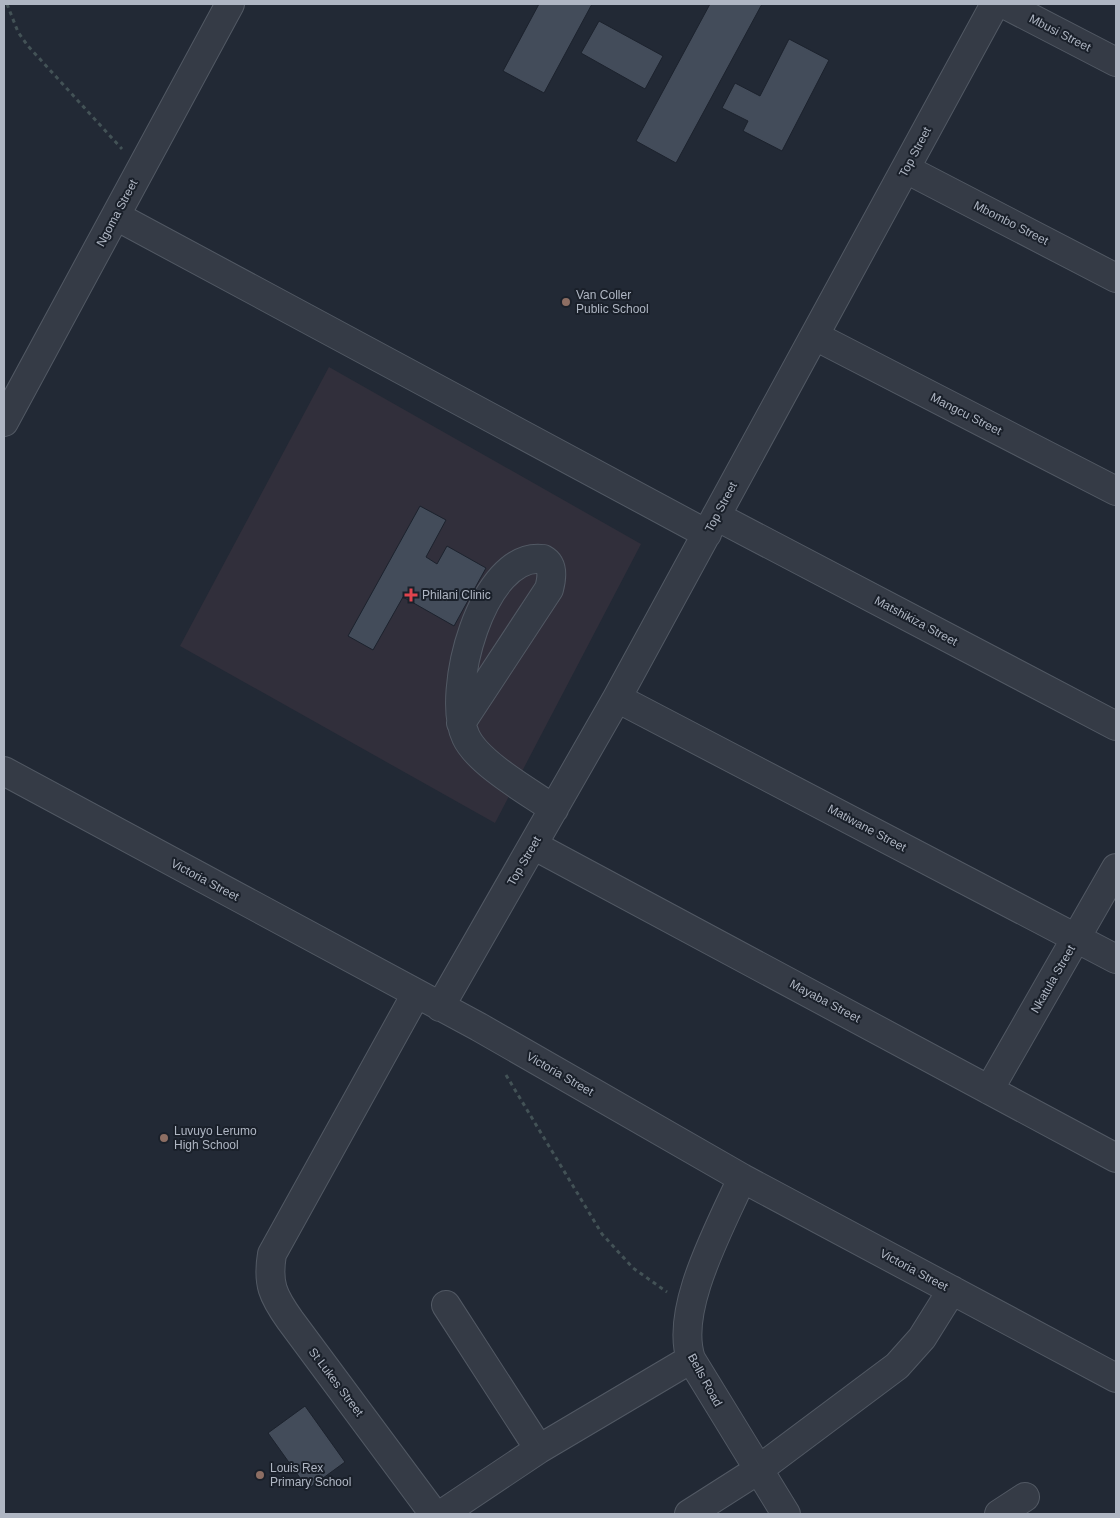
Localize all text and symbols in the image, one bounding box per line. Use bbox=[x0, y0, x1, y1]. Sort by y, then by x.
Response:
street label: Mbusi Street bbox=[1027, 11, 1094, 55]
street label: Top Street bbox=[896, 124, 934, 179]
street label: Ngoma Street bbox=[93, 176, 141, 249]
street label: Mbombo Street bbox=[971, 198, 1051, 248]
place label: Van Coller Public School bbox=[576, 288, 649, 316]
marker: Van Coller Public School bbox=[560, 296, 572, 308]
street label: Mangcu Street bbox=[928, 390, 1005, 438]
street label: Top Street bbox=[702, 479, 740, 534]
marker: Philani Clinic bbox=[404, 588, 418, 602]
place label: Philani Clinic bbox=[422, 588, 491, 602]
street label: Matshikiza Street bbox=[872, 593, 960, 649]
street label: Matiwane Street bbox=[825, 801, 909, 855]
street label: Top Street bbox=[504, 833, 544, 888]
street label: Victoria Street bbox=[169, 856, 242, 904]
street label: Nkatula Street bbox=[1028, 942, 1078, 1015]
street label: Mayaba Street bbox=[787, 976, 863, 1026]
street label: Victoria Street bbox=[524, 1049, 597, 1099]
place label: Luvuyo Lerumo High School bbox=[174, 1124, 257, 1152]
marker: Luvuyo Lerumo High School bbox=[158, 1132, 170, 1144]
street label: Victoria Street bbox=[878, 1246, 951, 1294]
street label: St Lukes Street bbox=[306, 1345, 367, 1420]
street label: Bells Road bbox=[685, 1351, 725, 1409]
place label: Louis Rex Primary School bbox=[270, 1461, 351, 1489]
marker: Louis Rex Primary School bbox=[254, 1469, 266, 1481]

